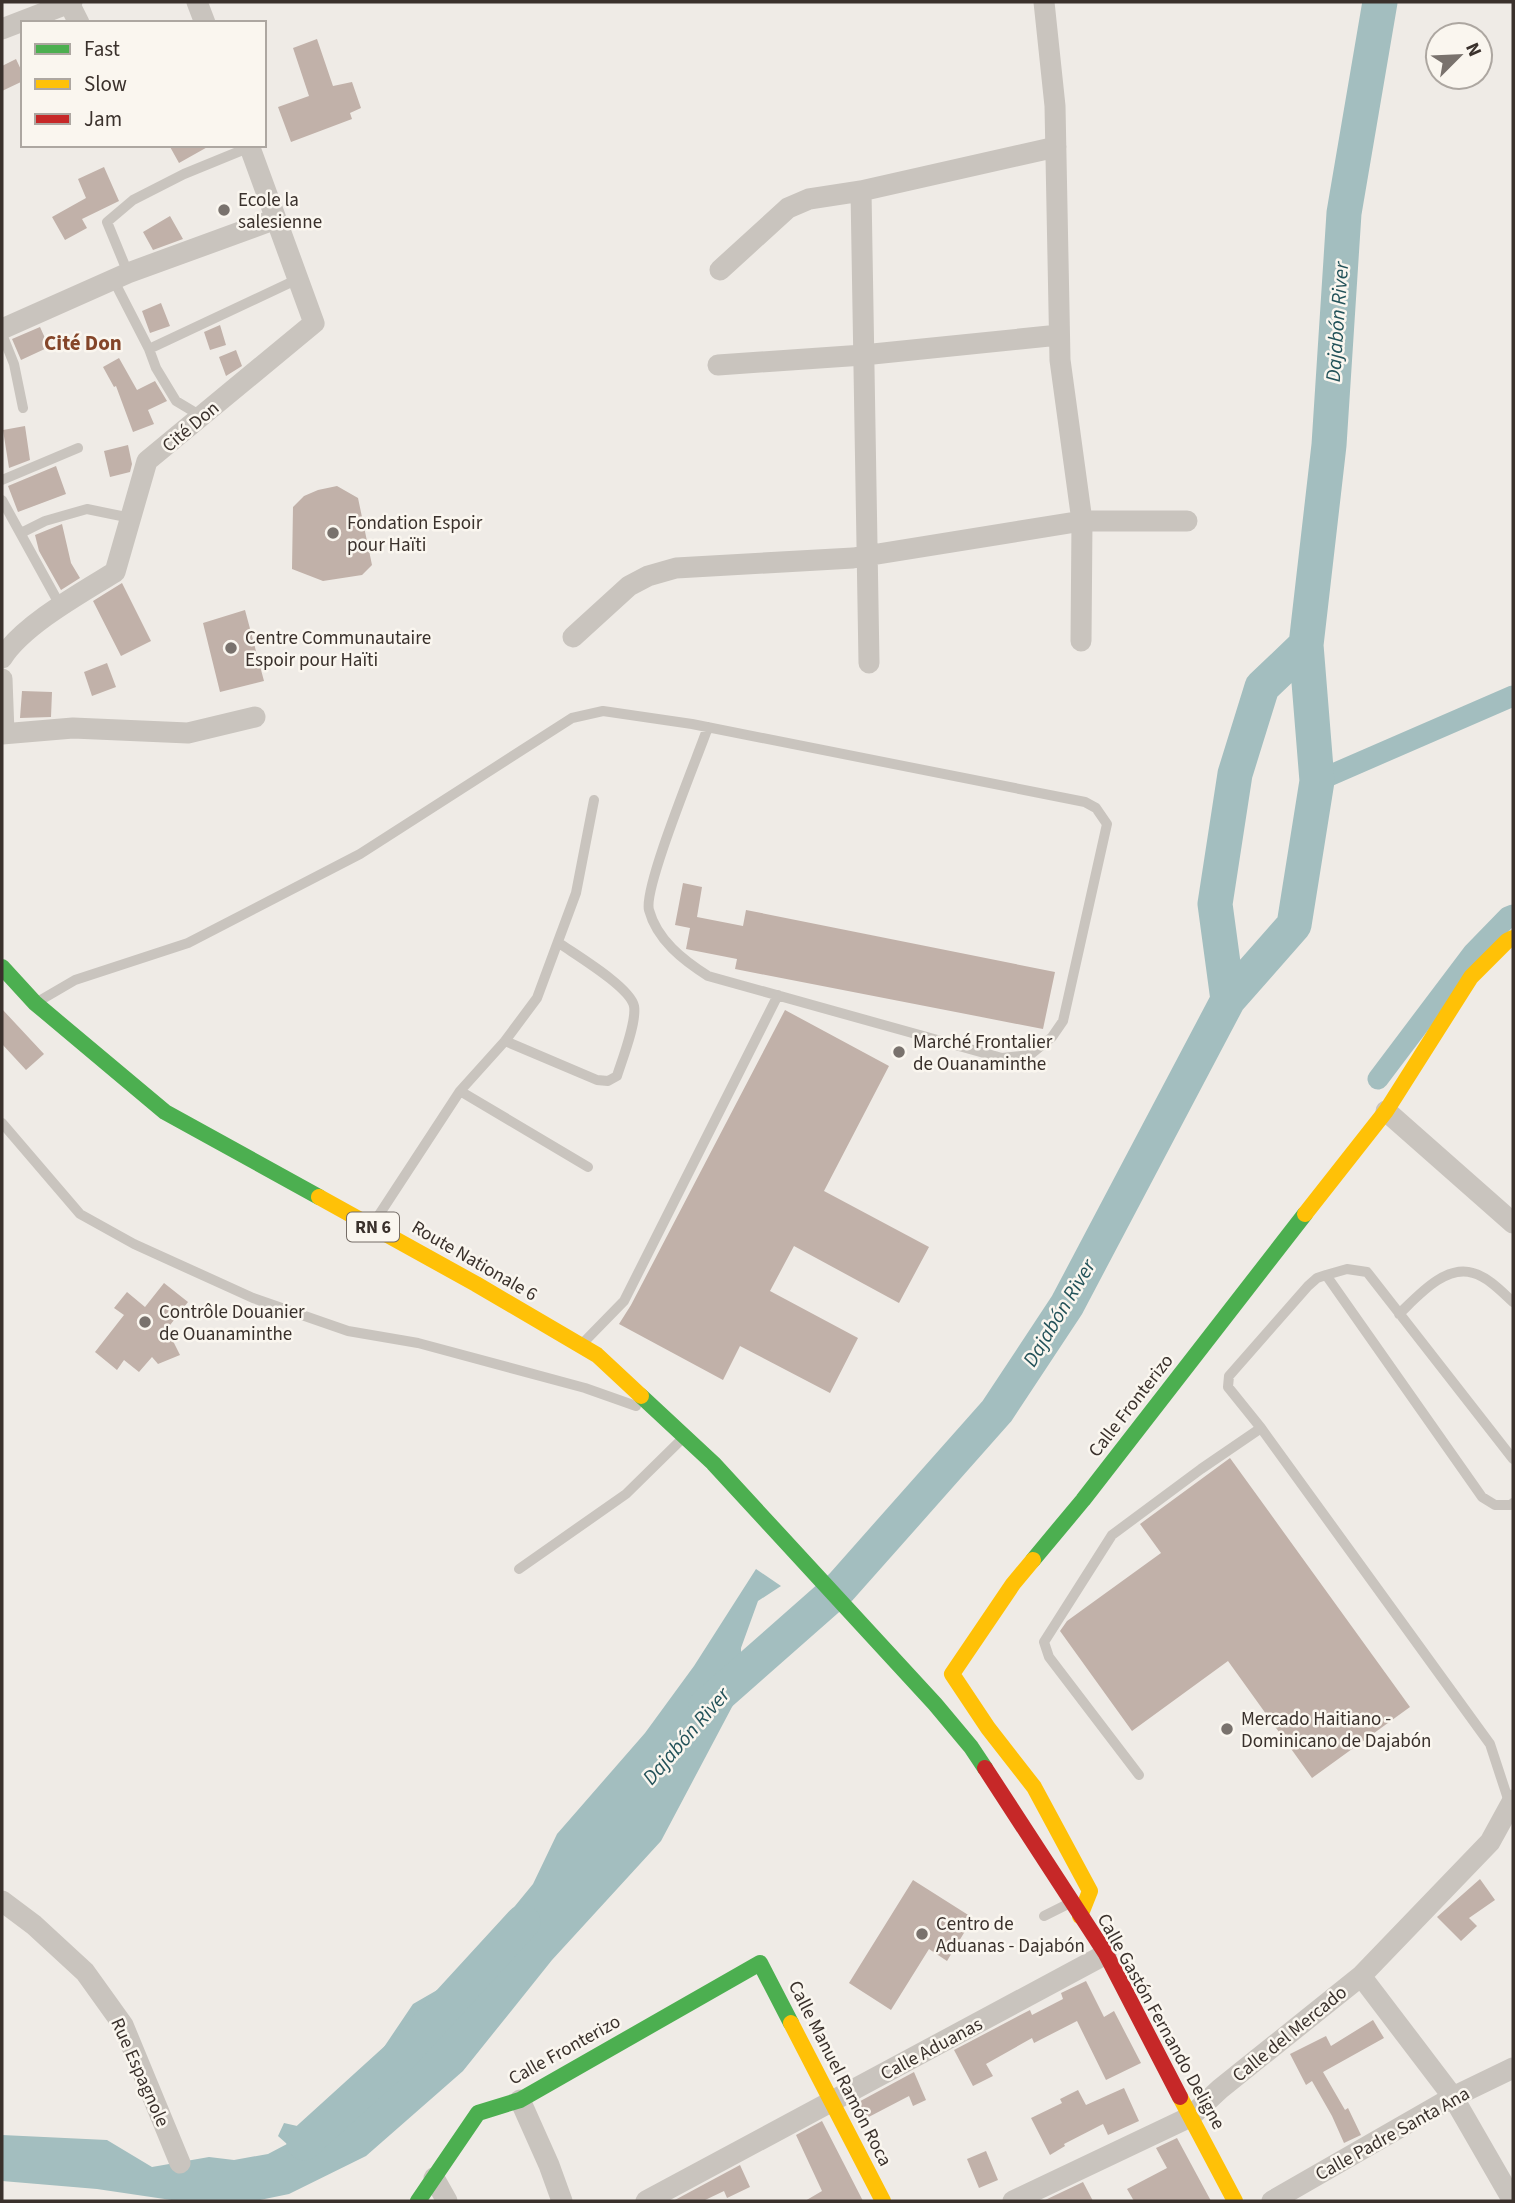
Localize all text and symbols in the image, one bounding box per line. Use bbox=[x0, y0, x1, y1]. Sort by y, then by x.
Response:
legend bbox=[21, 21, 266, 147]
north arrow bbox=[1424, 21, 1494, 91]
text: Fast bbox=[84, 34, 120, 64]
text: N bbox=[1458, 38, 1488, 61]
text: Slow bbox=[84, 69, 127, 99]
text: Jam bbox=[84, 104, 122, 134]
place label: Ecole la salesienne bbox=[238, 187, 322, 236]
marker: Ecole la salesienne bbox=[216, 202, 232, 218]
water label: Dajabón River bbox=[1318, 260, 1356, 383]
district label: Cité Don bbox=[44, 328, 122, 358]
street label: Cité Don bbox=[157, 395, 225, 459]
place label: Fondation Espoir pour Haïti bbox=[347, 510, 483, 559]
marker: Fondation Espoir pour Haïti bbox=[325, 525, 341, 541]
place label: Centre Communautaire Espoir pour Haïti bbox=[245, 625, 431, 674]
marker: Centre Communautaire Espoir pour Haïti bbox=[223, 640, 239, 656]
place label: Marché Frontalier de Ouanaminthe bbox=[913, 1029, 1053, 1078]
marker: Marché Frontalier de Ouanaminthe bbox=[891, 1044, 907, 1060]
road number: RN 6 bbox=[347, 1212, 399, 1242]
street label: Route Nationale 6 bbox=[406, 1214, 542, 1308]
water label: Dajabón River bbox=[1015, 1253, 1103, 1372]
place label: Contrôle Douanier de Ouanaminthe bbox=[159, 1299, 305, 1348]
marker: Contrôle Douanier de Ouanaminthe bbox=[137, 1314, 153, 1330]
street label: Calle Fronterizo bbox=[1082, 1349, 1180, 1463]
water label: Dajabón River bbox=[635, 1680, 737, 1791]
place label: Mercado Haitiano - Dominicano de Dajabón bbox=[1241, 1706, 1432, 1755]
marker: Mercado Haitiano - Dominicano de Dajabón bbox=[1219, 1721, 1235, 1737]
street label: Calle Gastón Fernando Deligne bbox=[1090, 1909, 1231, 2135]
place label: Centro de Aduanas - Dajabón bbox=[936, 1911, 1085, 1960]
marker: Centro de Aduanas - Dajabón bbox=[914, 1926, 930, 1942]
street label: Calle Manuel Ramón Roca bbox=[781, 1976, 898, 2171]
street label: Calle del Mercado bbox=[1227, 1979, 1353, 2089]
street label: Calle Fronterizo bbox=[504, 2008, 626, 2092]
street label: Calle Aduanas bbox=[876, 2011, 988, 2088]
street label: Rue Espagnole bbox=[104, 2014, 176, 2131]
street label: Calle Padre Santa Ana bbox=[1311, 2081, 1475, 2188]

